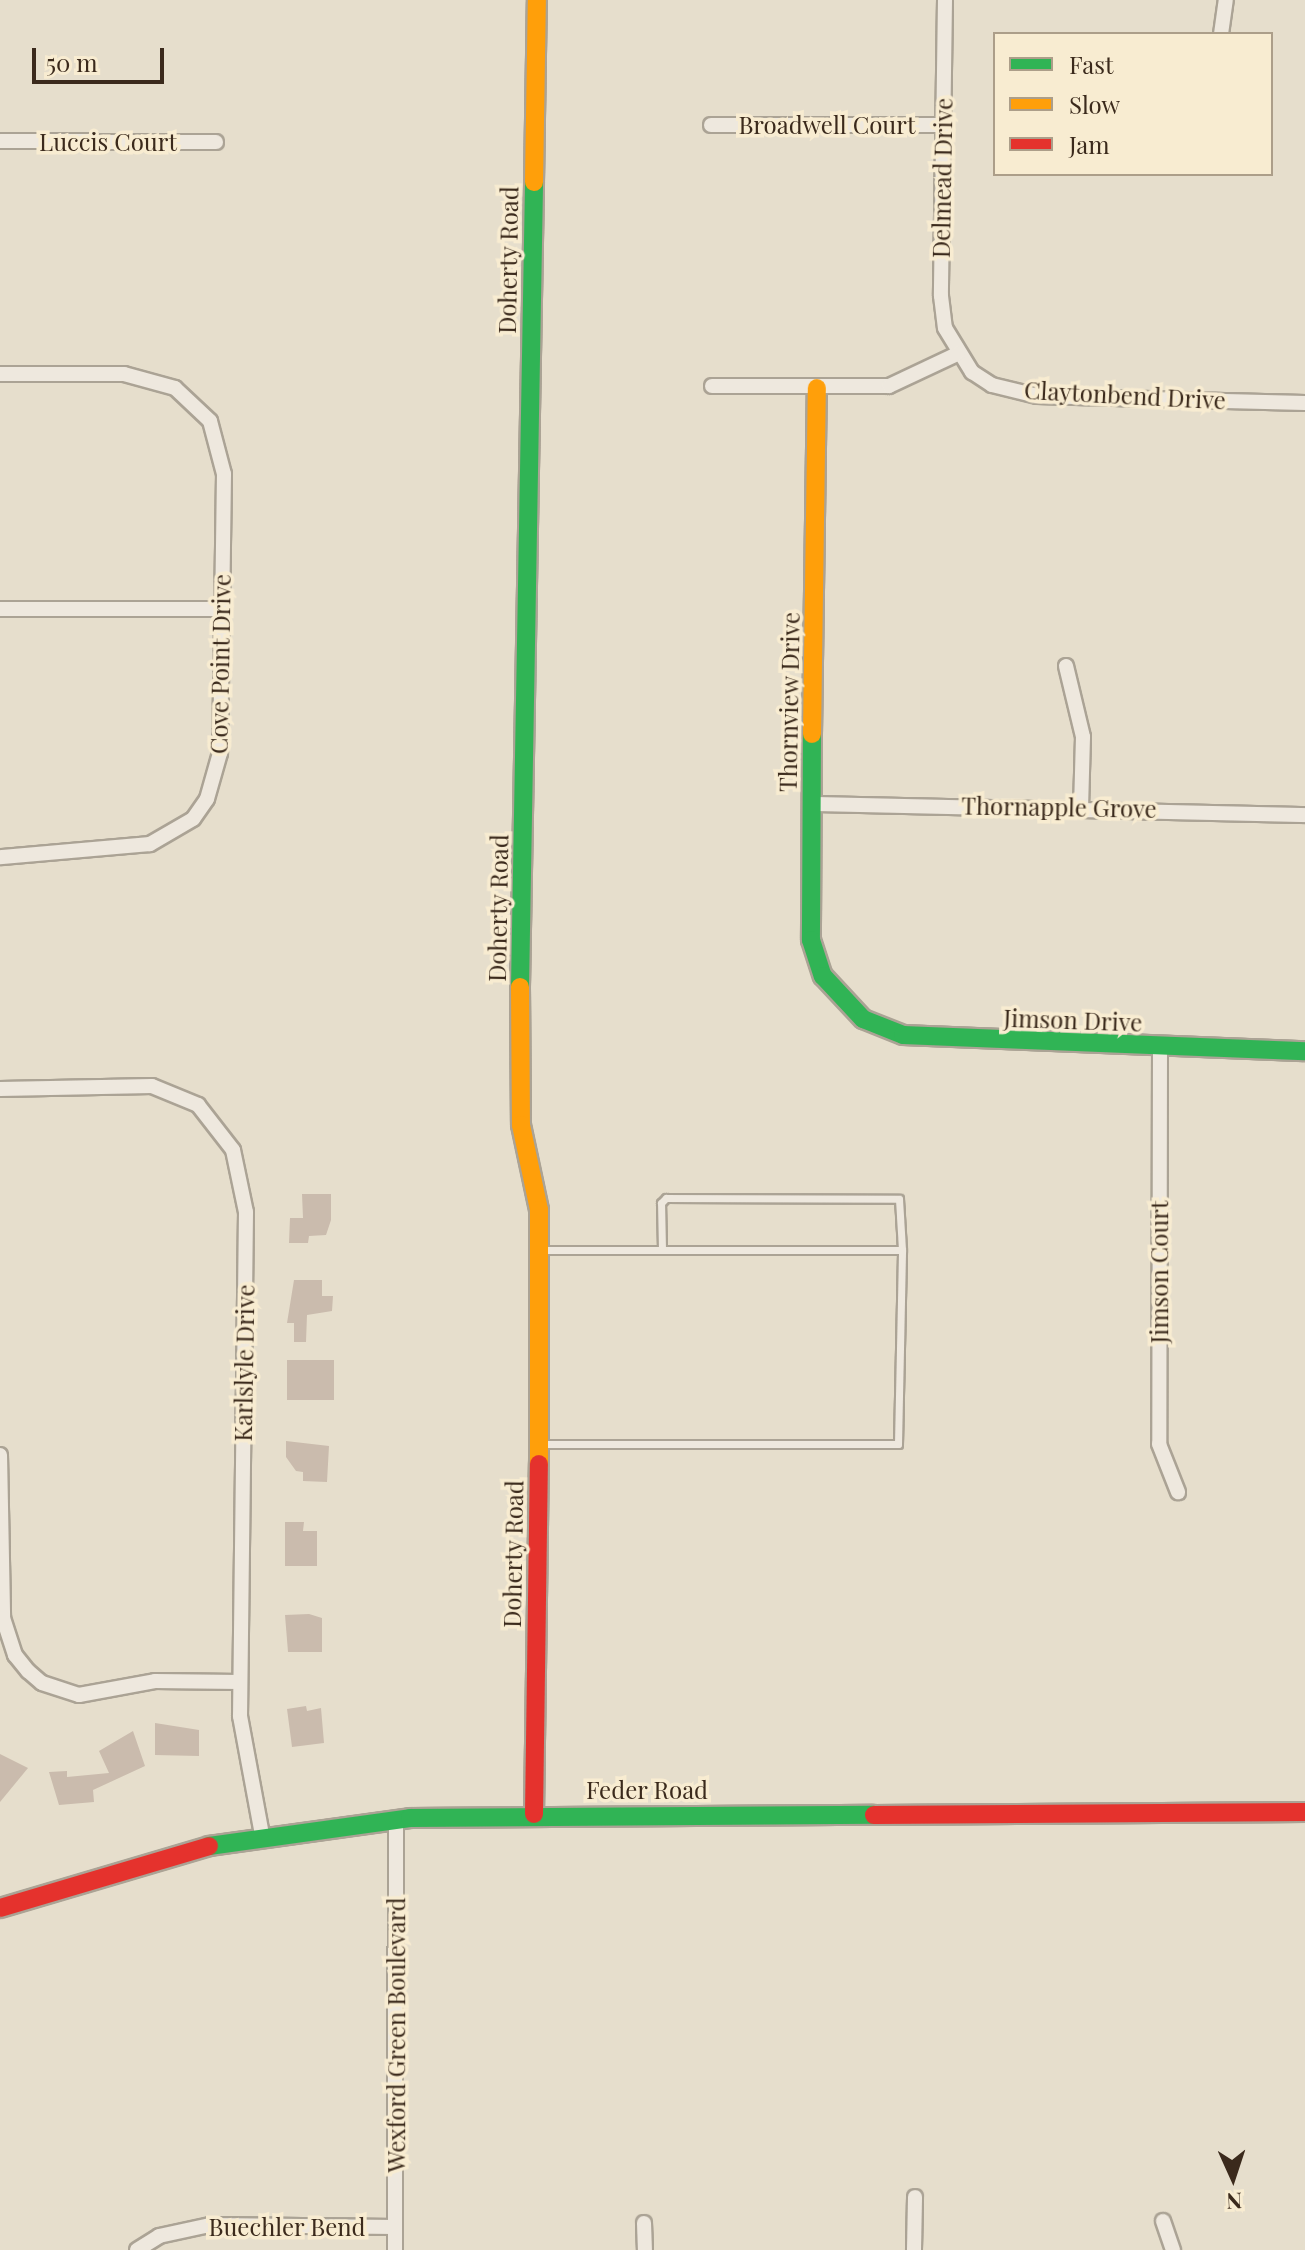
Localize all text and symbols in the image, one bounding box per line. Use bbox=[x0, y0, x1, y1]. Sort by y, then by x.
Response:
scale bar bbox=[36, 32, 168, 82]
legend bbox=[993, 32, 1273, 176]
text: 50 m bbox=[46, 46, 98, 78]
text: Fast bbox=[1069, 48, 1114, 80]
text: Slow bbox=[1069, 88, 1120, 120]
street label: Delmead Drive bbox=[926, 98, 958, 258]
street label: Broadwell Court bbox=[739, 111, 915, 139]
street label: Luccis Court bbox=[39, 128, 177, 156]
text: Jam bbox=[1069, 128, 1110, 160]
street label: Doherty Road bbox=[492, 186, 524, 334]
street label: Claytonbend Drive bbox=[1023, 375, 1227, 415]
street label: Cove Point Drive bbox=[204, 573, 236, 755]
street label: Thornview Drive bbox=[773, 611, 805, 793]
street label: Thornapple Grove bbox=[961, 791, 1157, 823]
street label: Doherty Road bbox=[482, 834, 514, 982]
street label: Jimson Drive bbox=[1003, 1003, 1143, 1037]
street label: Jimson Court bbox=[1145, 1200, 1173, 1344]
street label: Karlslyle Drive bbox=[228, 1284, 260, 1442]
street label: Doherty Road bbox=[497, 1480, 529, 1628]
street label: Feder Road bbox=[586, 1776, 708, 1804]
street label: Wexford Green Boulevard bbox=[382, 1897, 410, 2173]
north arrow bbox=[1193, 2138, 1273, 2218]
text: N bbox=[1226, 2187, 1243, 2217]
street label: Buechler Bend bbox=[208, 2213, 366, 2241]

